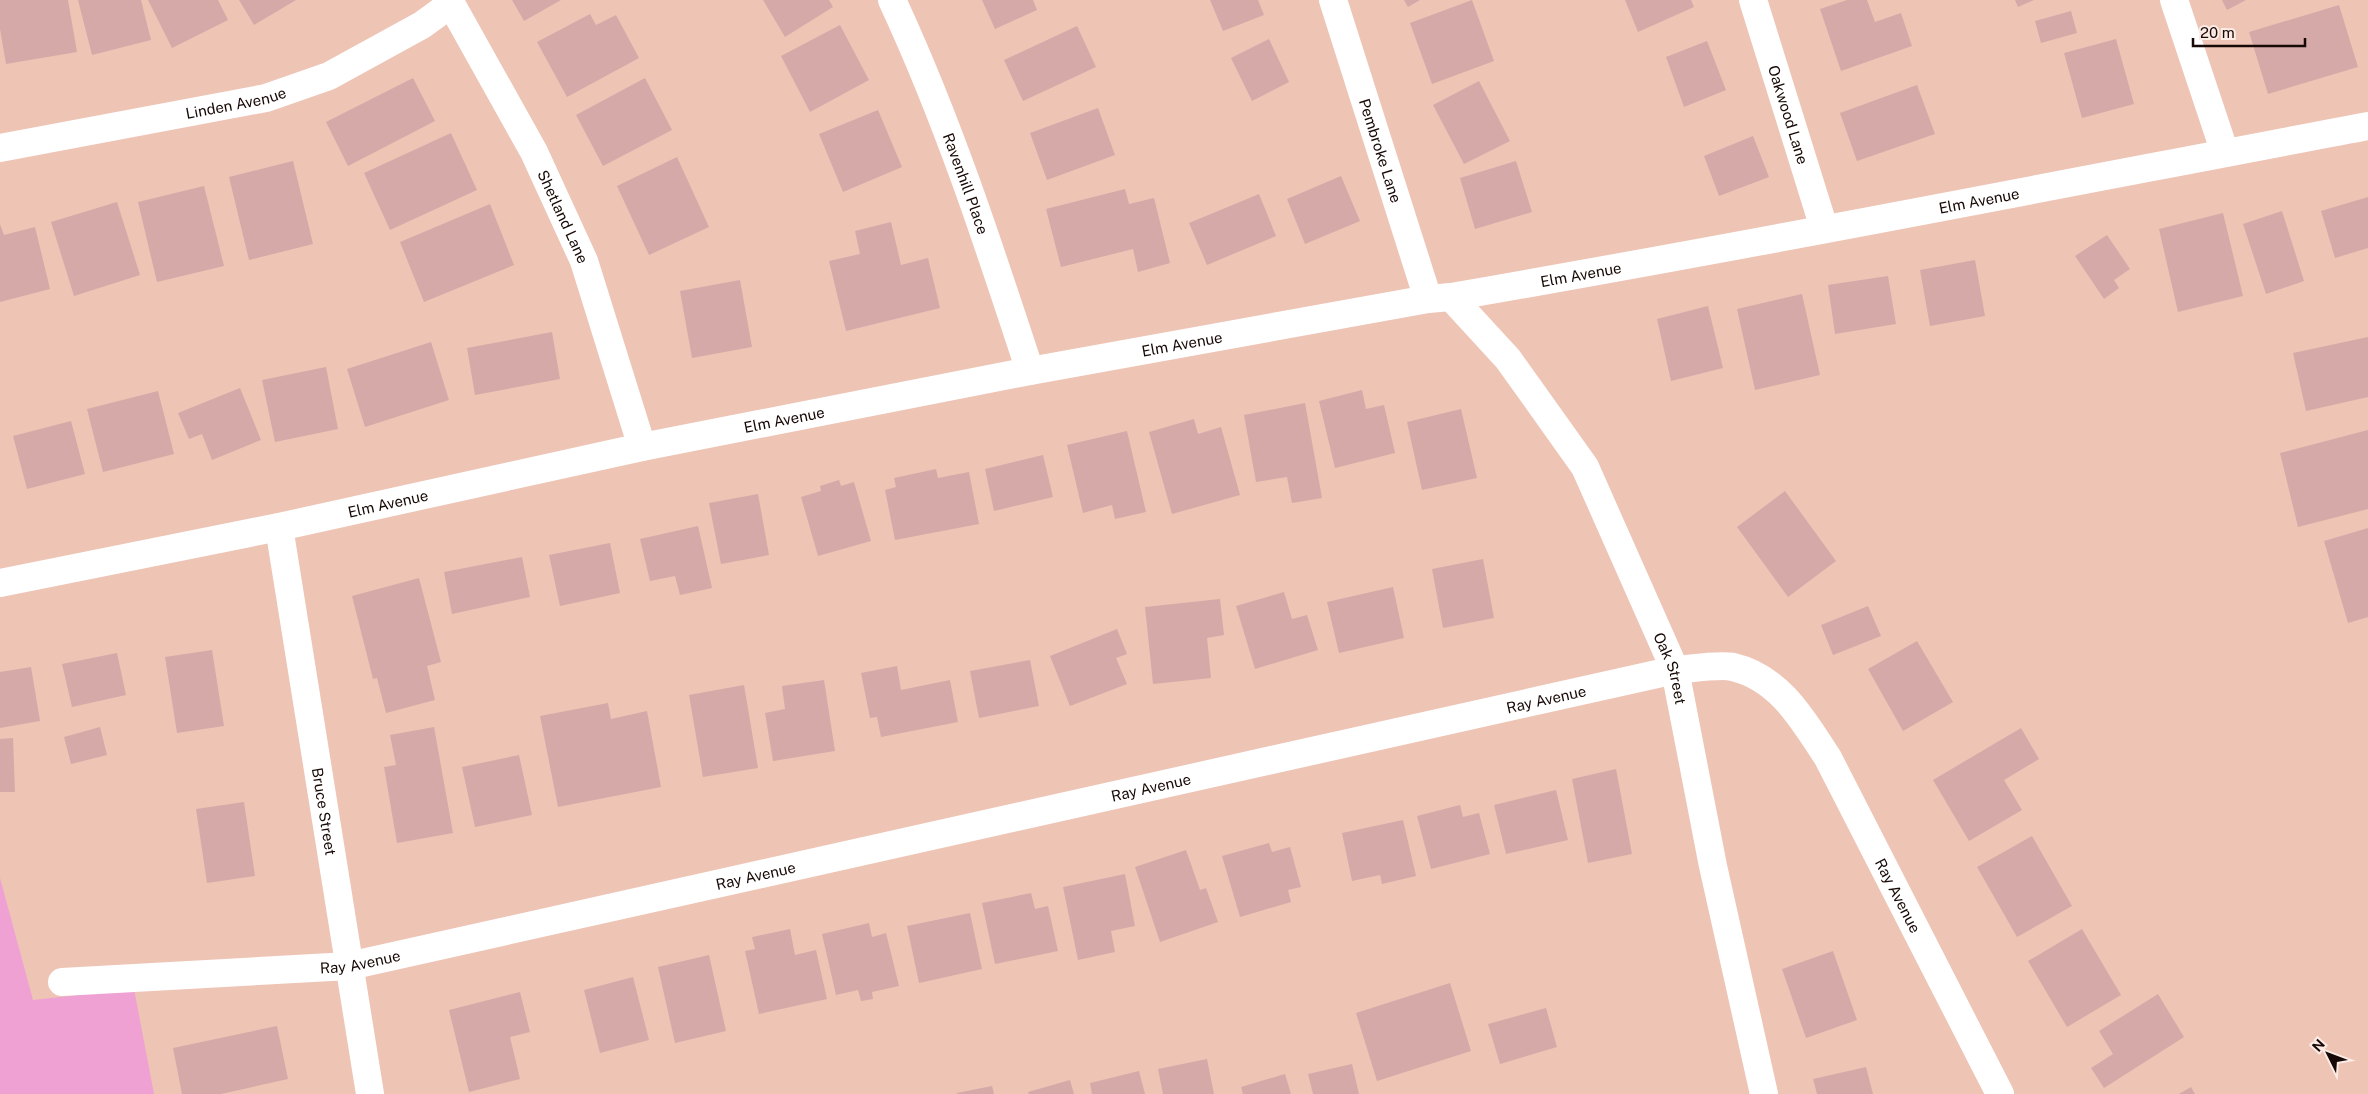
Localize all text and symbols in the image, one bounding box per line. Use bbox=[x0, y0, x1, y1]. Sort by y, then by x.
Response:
scale bar bbox=[2193, 15, 2306, 47]
text: 20 m bbox=[2200, 24, 2235, 41]
street label: Oakwood Lane bbox=[1765, 63, 1812, 166]
street label: Linden Avenue bbox=[184, 83, 288, 121]
street label: Pembroke Lane bbox=[1356, 96, 1405, 205]
street label: Ravenhill Place bbox=[940, 130, 992, 236]
street label: Shetland Lane bbox=[535, 167, 592, 266]
street label: Elm Avenue bbox=[1937, 184, 2021, 216]
street label: Elm Avenue bbox=[1539, 259, 1623, 290]
street label: Elm Avenue bbox=[1140, 328, 1224, 359]
street label: Elm Avenue bbox=[742, 403, 826, 435]
street label: Elm Avenue bbox=[346, 486, 430, 520]
street label: Oak Street bbox=[1651, 630, 1690, 706]
street label: Ray Avenue bbox=[1505, 682, 1588, 716]
street label: Bruce Street bbox=[309, 766, 340, 857]
street label: Ray Avenue bbox=[1109, 770, 1192, 804]
street label: Ray Avenue bbox=[1872, 855, 1924, 936]
street label: Ray Avenue bbox=[714, 858, 797, 892]
street label: Ray Avenue bbox=[320, 946, 402, 976]
north arrow bbox=[2303, 1029, 2353, 1079]
text: N bbox=[2309, 1036, 2328, 1055]

